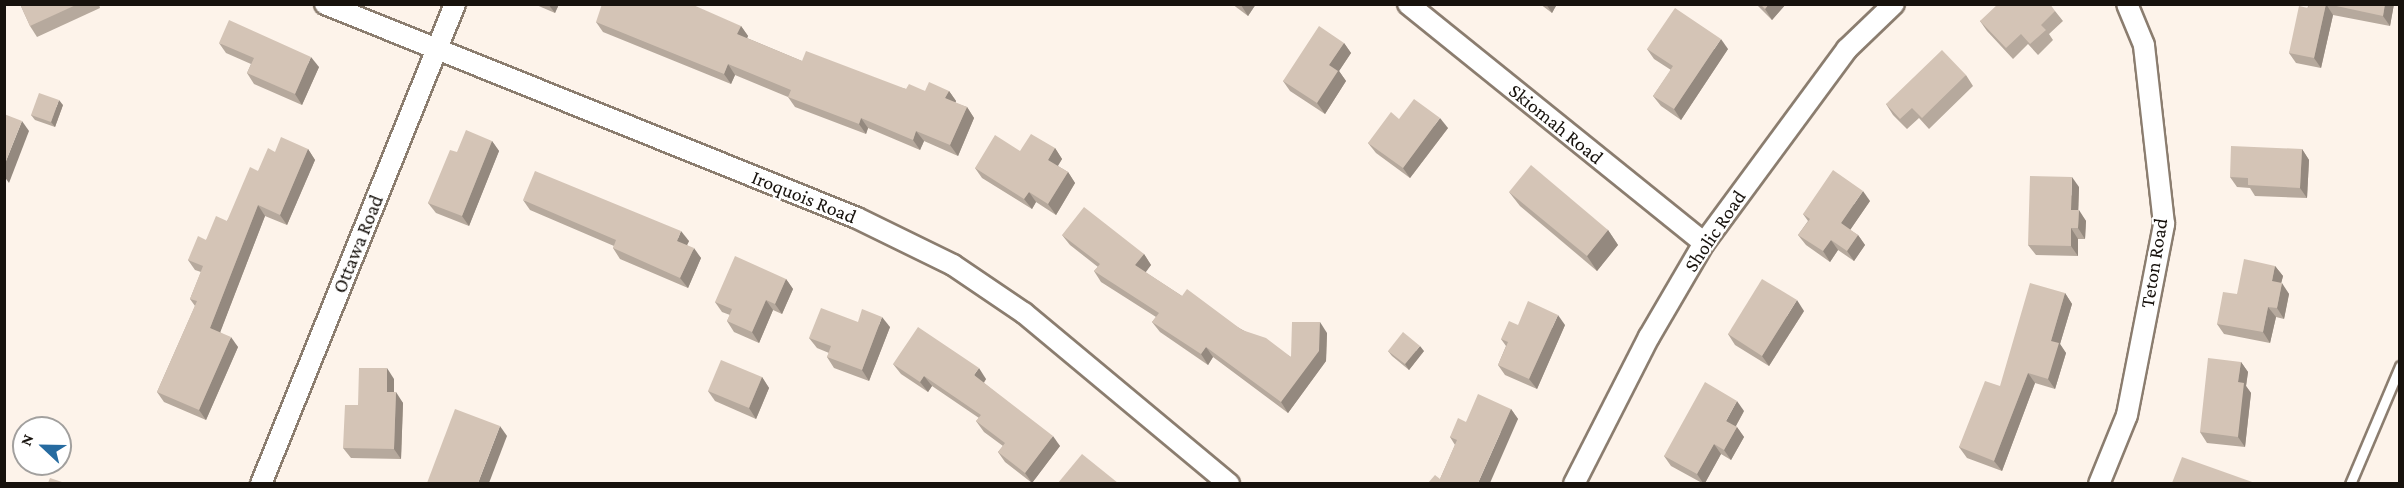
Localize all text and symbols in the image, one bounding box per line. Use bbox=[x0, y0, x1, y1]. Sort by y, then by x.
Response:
street label: Skiomah Road bbox=[1504, 79, 1608, 169]
street label: Iroquois Road bbox=[748, 165, 860, 229]
street label: Sholic Road bbox=[1679, 186, 1751, 276]
street label: Ottawa Road bbox=[327, 191, 389, 297]
street label: Teton Road bbox=[2135, 217, 2173, 309]
north arrow bbox=[12, 416, 72, 476]
text: N bbox=[17, 432, 37, 448]

